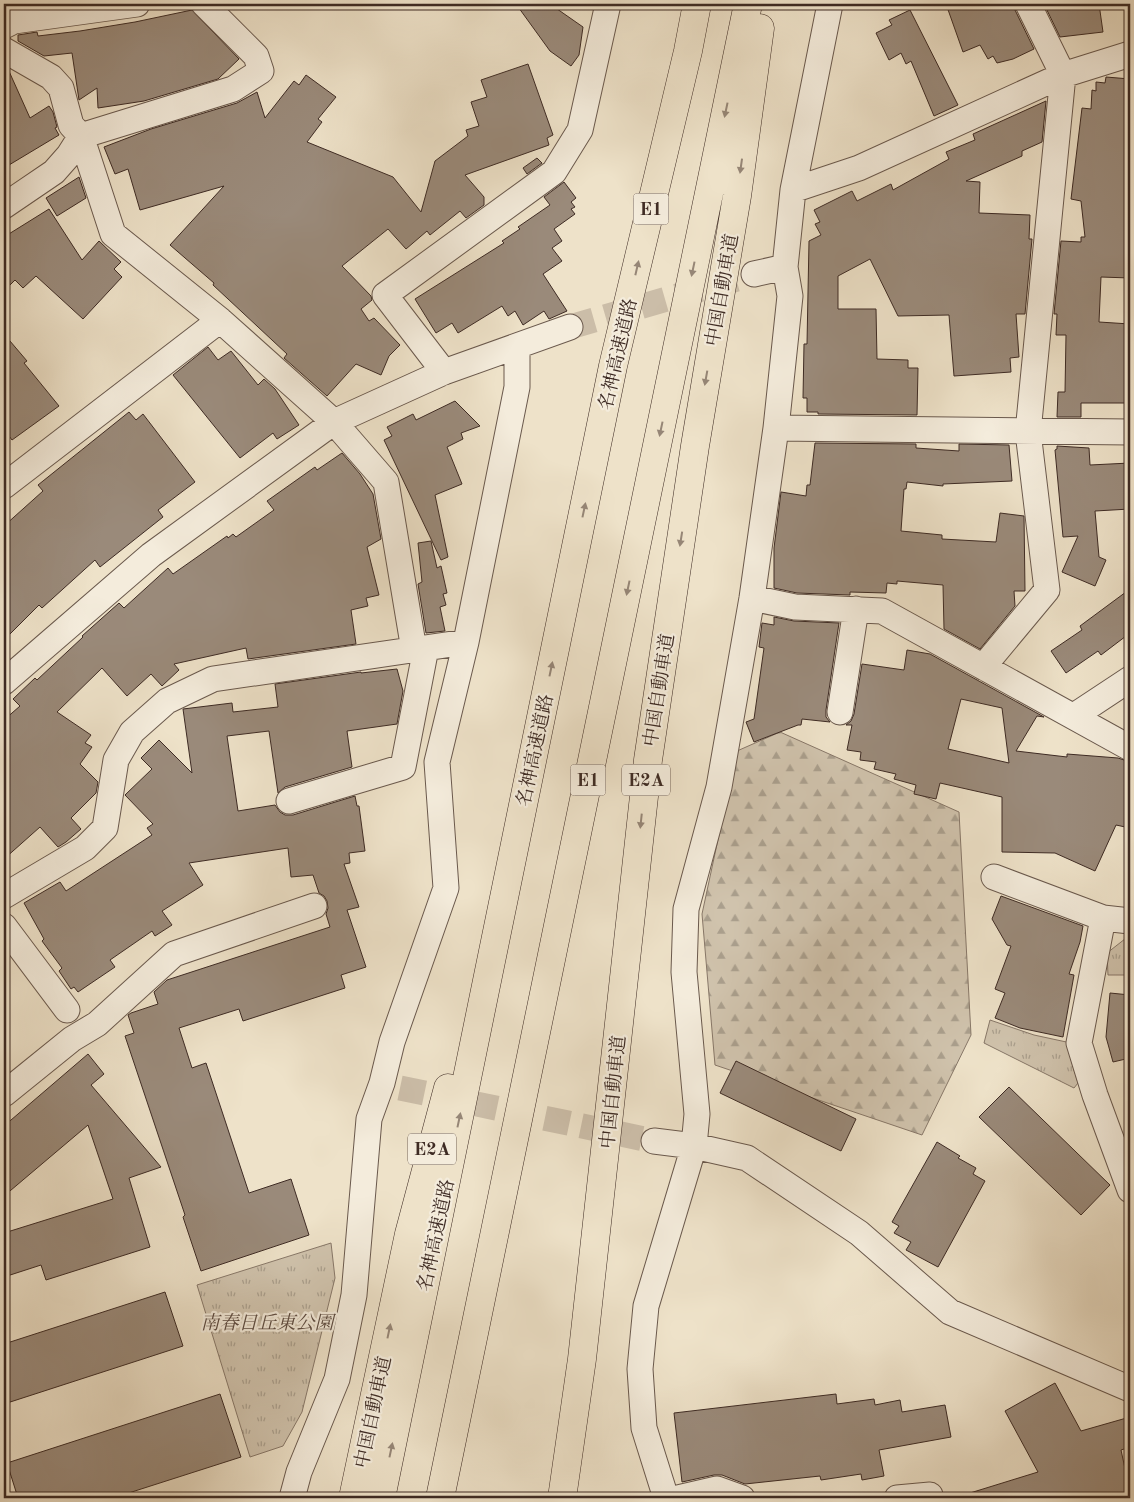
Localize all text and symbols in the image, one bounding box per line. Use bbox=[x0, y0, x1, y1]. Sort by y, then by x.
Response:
one-way arrow bbox=[722, 103, 730, 119]
one-way arrow bbox=[737, 159, 745, 175]
road number: E1 bbox=[634, 193, 668, 224]
street label: 中国自動車道 bbox=[701, 232, 743, 348]
one-way arrow bbox=[633, 260, 641, 275]
one-way arrow bbox=[689, 262, 697, 278]
street label: 名神高速道路 bbox=[594, 296, 642, 412]
one-way arrow bbox=[702, 371, 710, 387]
one-way arrow bbox=[656, 421, 664, 437]
one-way arrow bbox=[580, 503, 588, 518]
one-way arrow bbox=[677, 531, 685, 547]
one-way arrow bbox=[624, 580, 632, 595]
street label: 中国自動車道 bbox=[639, 632, 679, 748]
one-way arrow bbox=[547, 662, 555, 677]
street label: 名神高速道路 bbox=[512, 692, 558, 808]
road number: E1 bbox=[570, 764, 606, 796]
road number: E2A bbox=[622, 764, 670, 796]
one-way arrow bbox=[637, 813, 645, 829]
street label: 中国自動車道 bbox=[596, 1034, 630, 1150]
one-way arrow bbox=[455, 1111, 463, 1127]
road number: E2A bbox=[408, 1134, 456, 1164]
street label: 名神高速道路 bbox=[413, 1177, 459, 1293]
park label: 南春日丘東公園 bbox=[200, 1312, 336, 1334]
one-way arrow bbox=[385, 1323, 393, 1338]
street label: 中国自動車道 bbox=[350, 1354, 396, 1470]
one-way arrow bbox=[387, 1443, 395, 1458]

